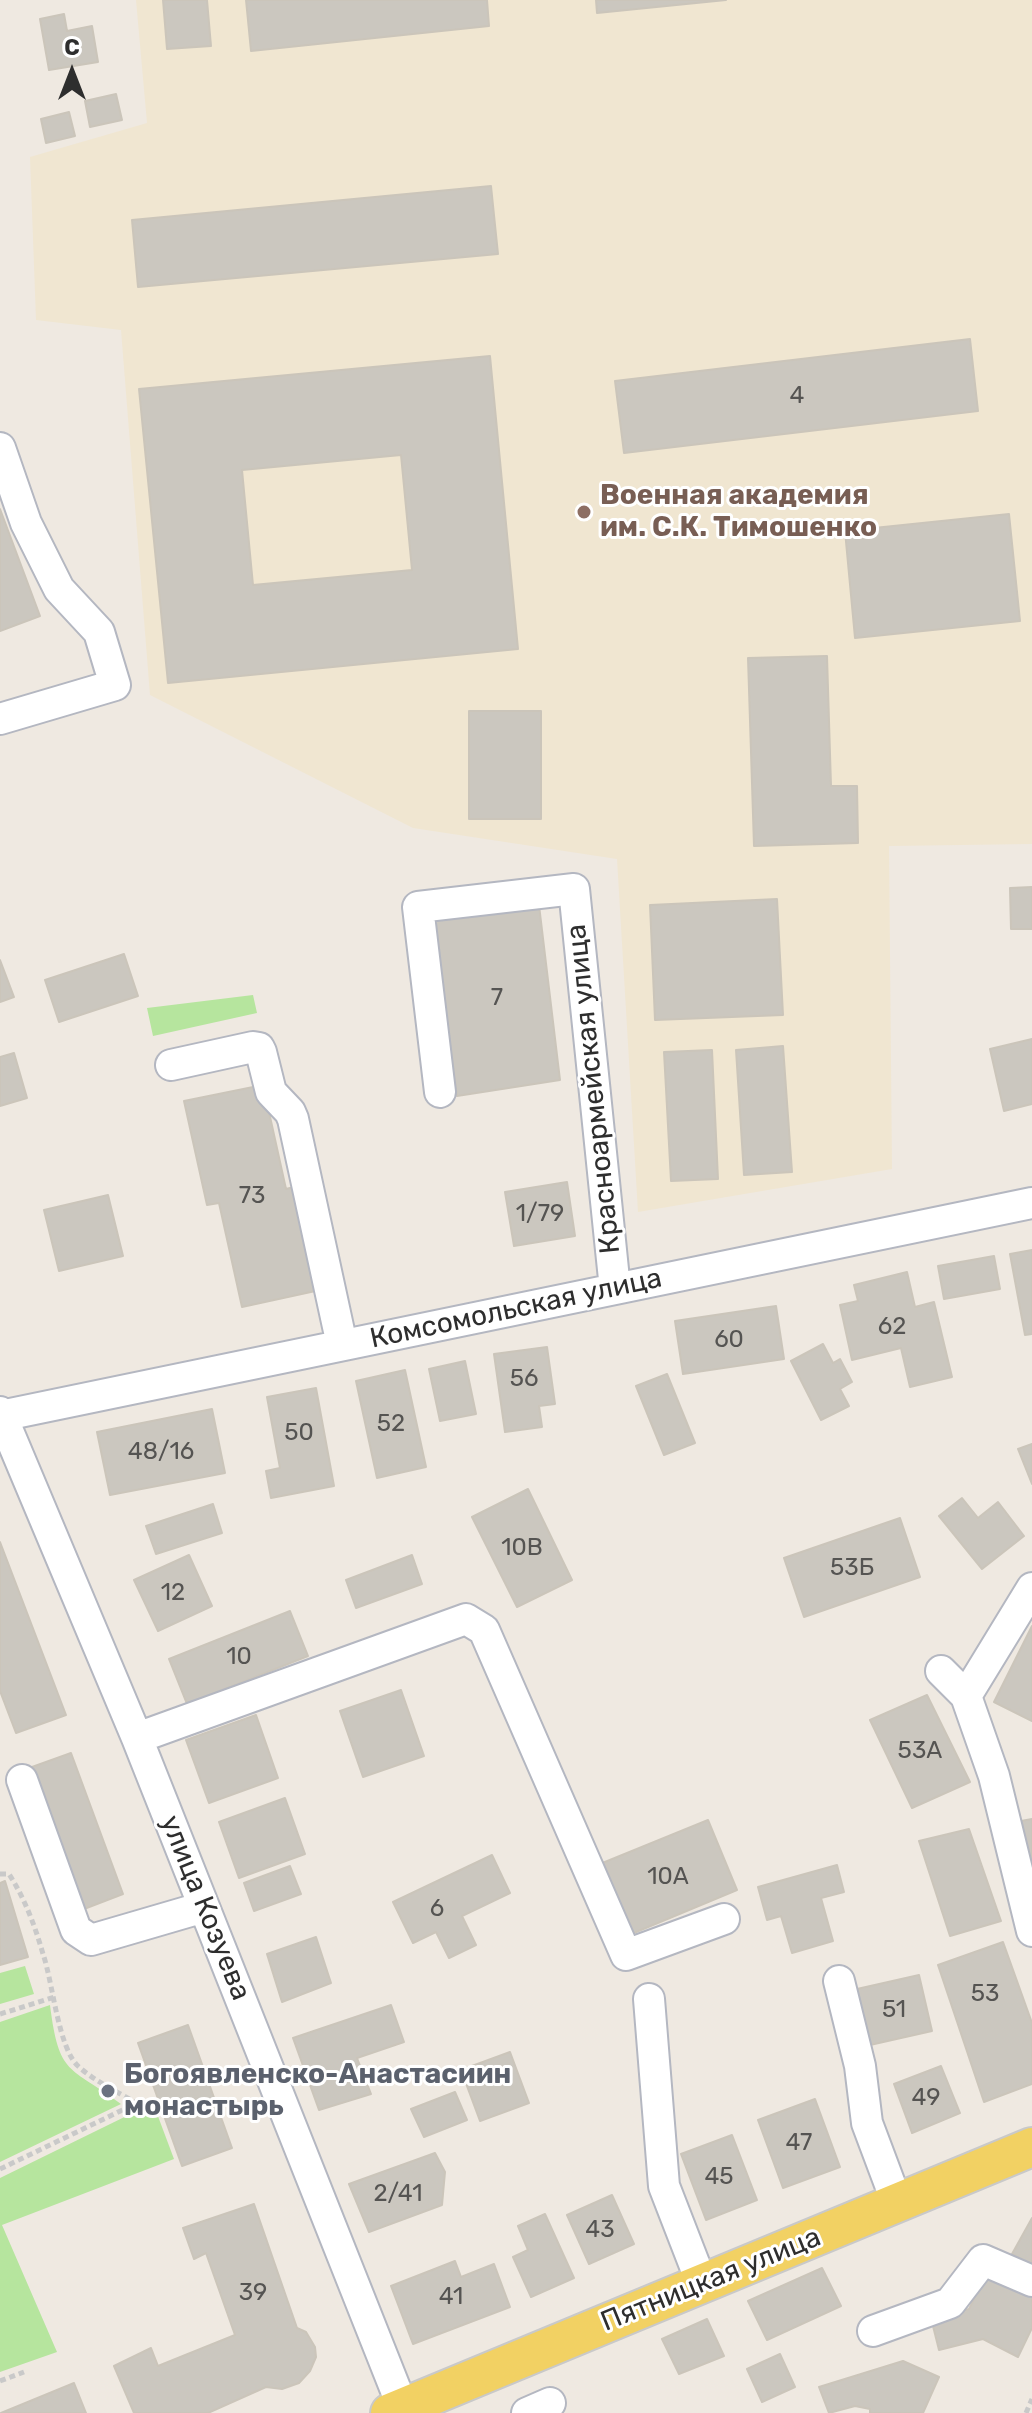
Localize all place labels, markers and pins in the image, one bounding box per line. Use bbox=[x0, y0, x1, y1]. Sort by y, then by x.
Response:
place label: Военная академия им. С.К. Тимошенко bbox=[600, 479, 877, 545]
marker: Военная академия им. С.К. Тимошенко bbox=[575, 503, 593, 521]
place label: Богоявленско-Анастасиин монастырь bbox=[124, 2058, 511, 2124]
marker: Богоявленско-Анастасиин монастырь bbox=[99, 2082, 117, 2100]

